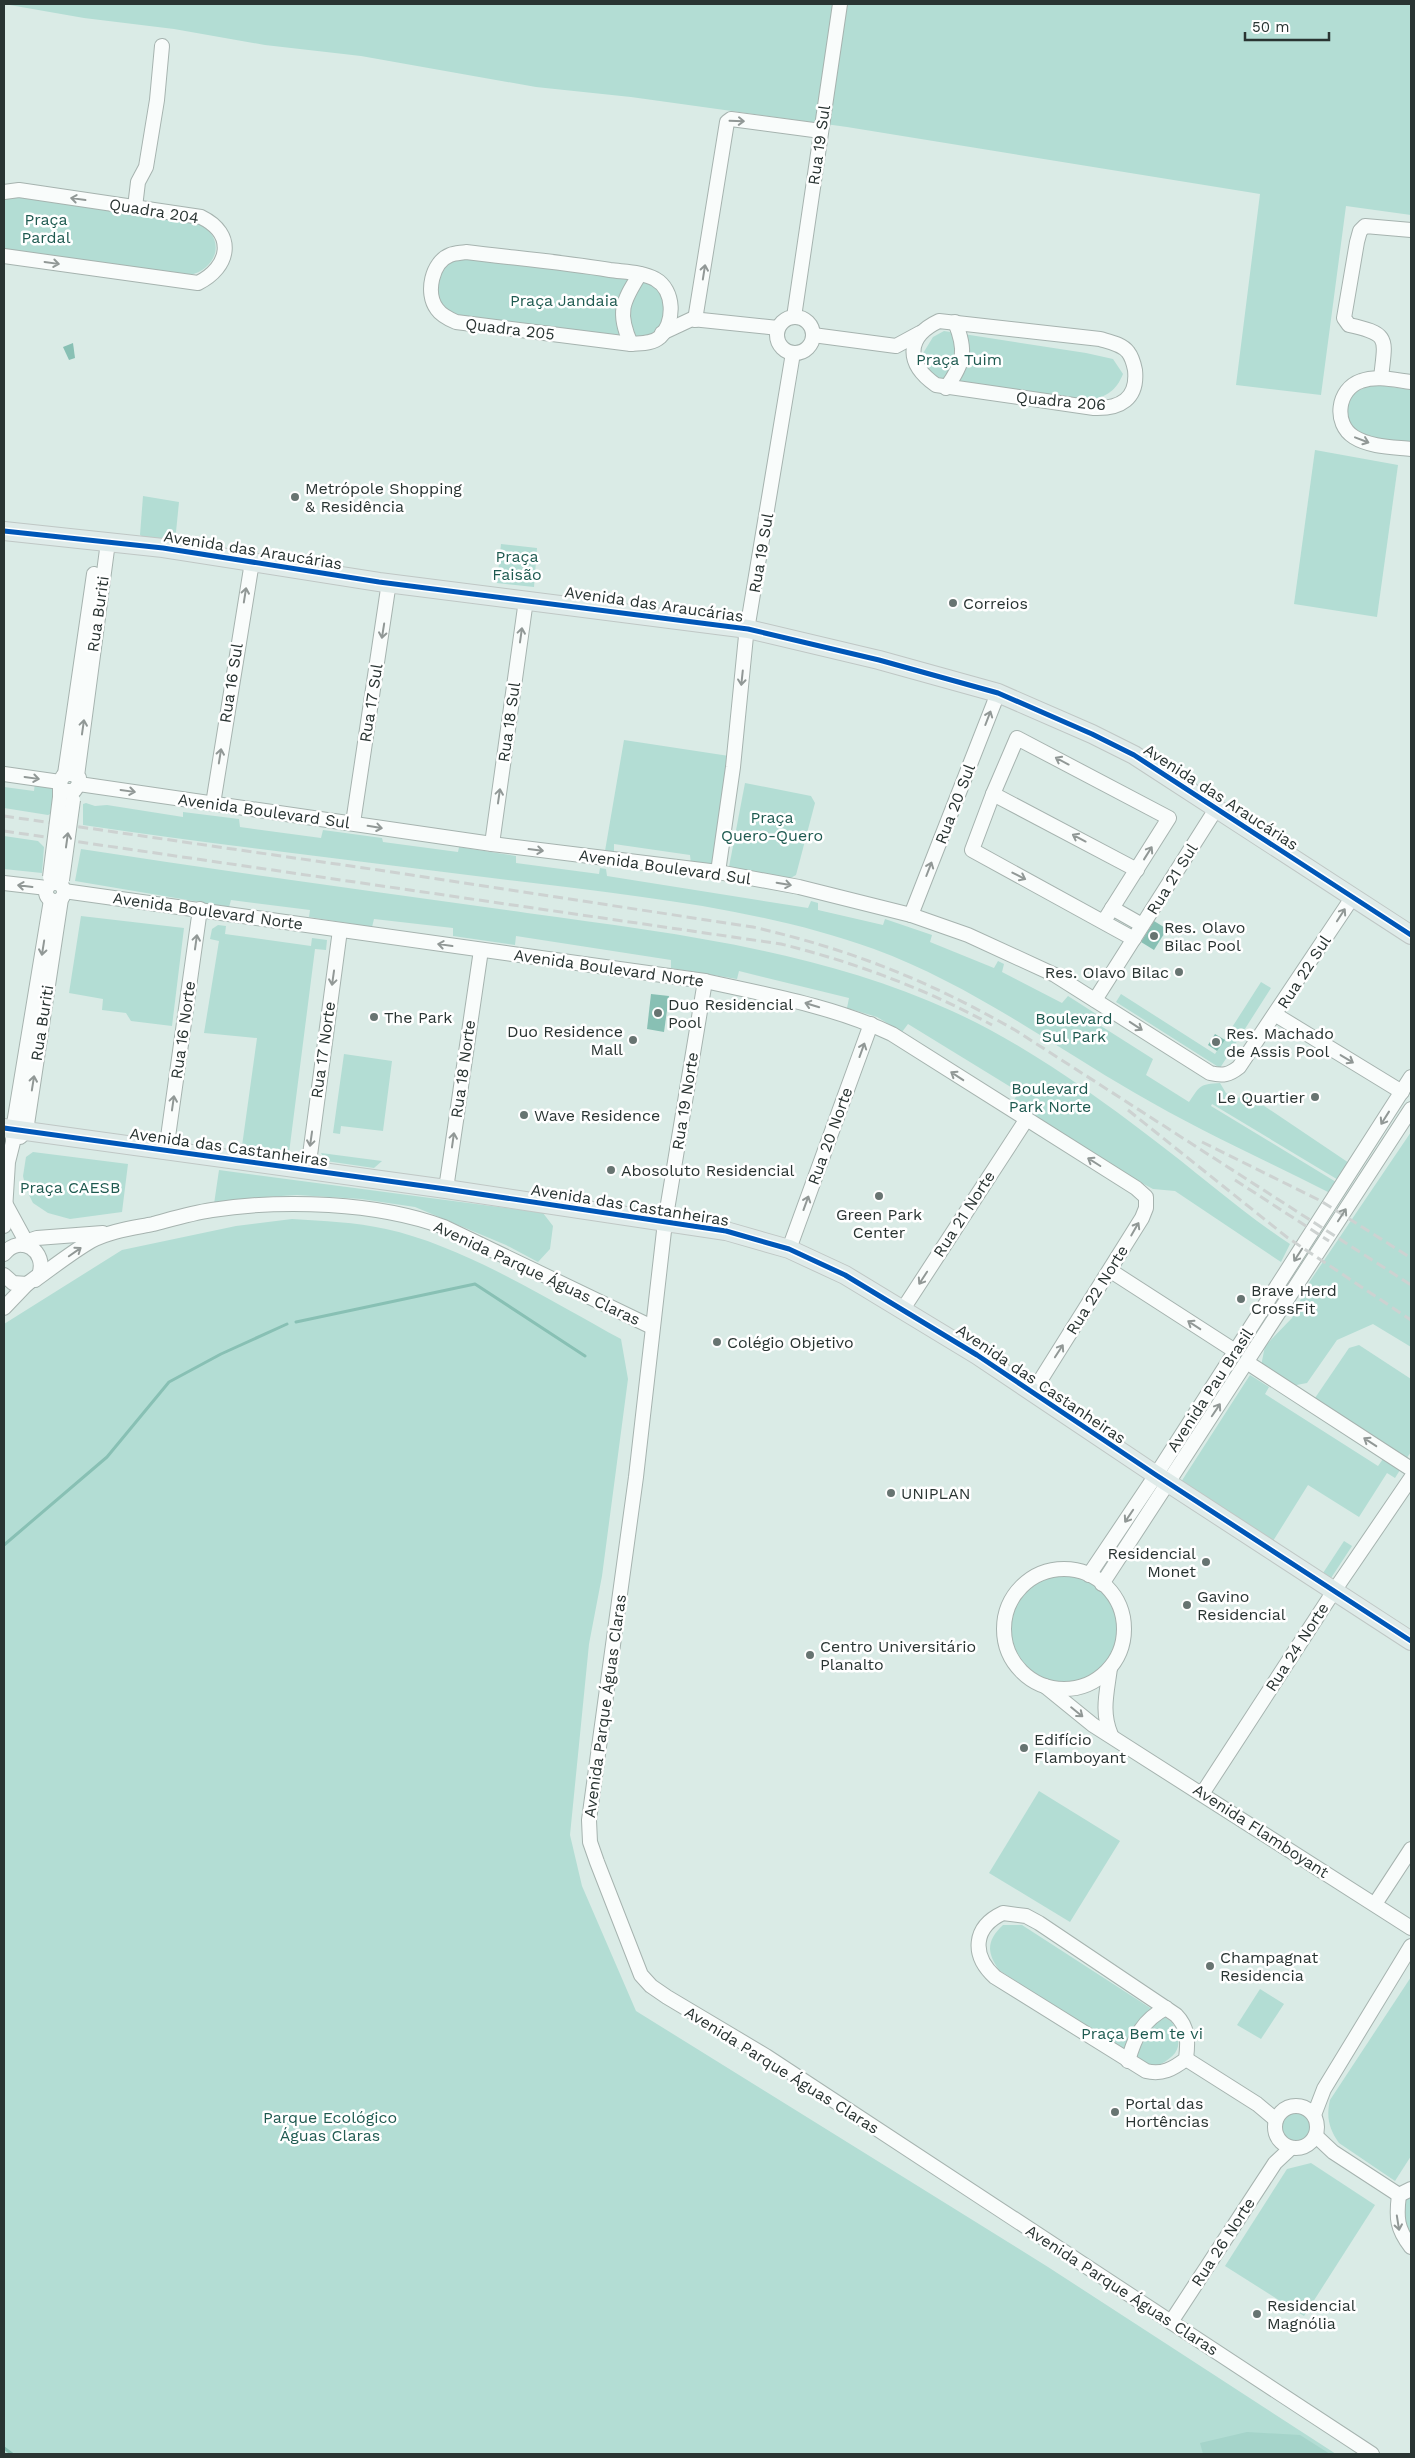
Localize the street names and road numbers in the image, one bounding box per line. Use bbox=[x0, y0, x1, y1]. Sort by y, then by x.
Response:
street label: Rua 19 Sul bbox=[804, 104, 834, 186]
street label: Quadra 204 bbox=[108, 195, 200, 227]
street label: Quadra 205 bbox=[464, 314, 556, 344]
street label: Quadra 206 bbox=[1015, 388, 1107, 414]
street label: Rua 19 Sul bbox=[745, 512, 777, 594]
street label: Avenida das Araucárias bbox=[162, 527, 344, 573]
street label: Rua Buriti bbox=[83, 575, 113, 653]
street label: Avenida das Araucárias bbox=[563, 582, 745, 626]
street label: Rua 16 Sul bbox=[215, 642, 247, 724]
street label: Rua 17 Sul bbox=[355, 662, 387, 744]
street label: Rua 18 Sul bbox=[494, 681, 524, 763]
street label: Avenida das Araucárias bbox=[1140, 740, 1302, 854]
street label: Rua 20 Sul bbox=[931, 761, 979, 847]
street label: Avenida Boulevard Sul bbox=[177, 790, 351, 833]
street label: Rua 21 Sul bbox=[1143, 840, 1201, 918]
street label: Avenida Boulevard Sul bbox=[578, 846, 752, 889]
street label: Avenida Boulevard Norte bbox=[112, 888, 304, 934]
street label: Rua 22 Sul bbox=[1273, 932, 1335, 1012]
street label: Avenida Boulevard Norte bbox=[513, 945, 705, 991]
street label: Rua 16 Norte bbox=[167, 980, 199, 1080]
street label: Rua Buriti bbox=[27, 984, 57, 1062]
street label: Rua 17 Norte bbox=[307, 1000, 339, 1100]
street label: Rua 18 Norte bbox=[447, 1019, 479, 1119]
street label: Rua 19 Norte bbox=[668, 1051, 702, 1151]
street label: Rua 20 Norte bbox=[804, 1085, 856, 1187]
street label: Avenida das Castanheiras bbox=[129, 1124, 329, 1170]
street label: Rua 21 Norte bbox=[929, 1167, 999, 1261]
street label: Avenida das Castanheiras bbox=[530, 1180, 730, 1230]
street label: Avenida Parque Águas Claras bbox=[431, 1217, 643, 1329]
street label: Rua 22 Norte bbox=[1062, 1242, 1132, 1338]
street label: Avenida das Castanheiras bbox=[953, 1320, 1129, 1448]
street label: Avenida Pau Brasil bbox=[1163, 1325, 1257, 1455]
street label: Avenida Parque Águas Claras bbox=[580, 1593, 630, 1819]
street label: Rua 24 Norte bbox=[1261, 1599, 1333, 1695]
street label: Avenida Flamboyant bbox=[1190, 1780, 1333, 1882]
street label: Avenida Parque Águas Claras bbox=[681, 2002, 883, 2138]
street label: Rua 26 Norte bbox=[1187, 2194, 1259, 2290]
street label: Avenida Parque Águas Claras bbox=[1022, 2221, 1222, 2359]

